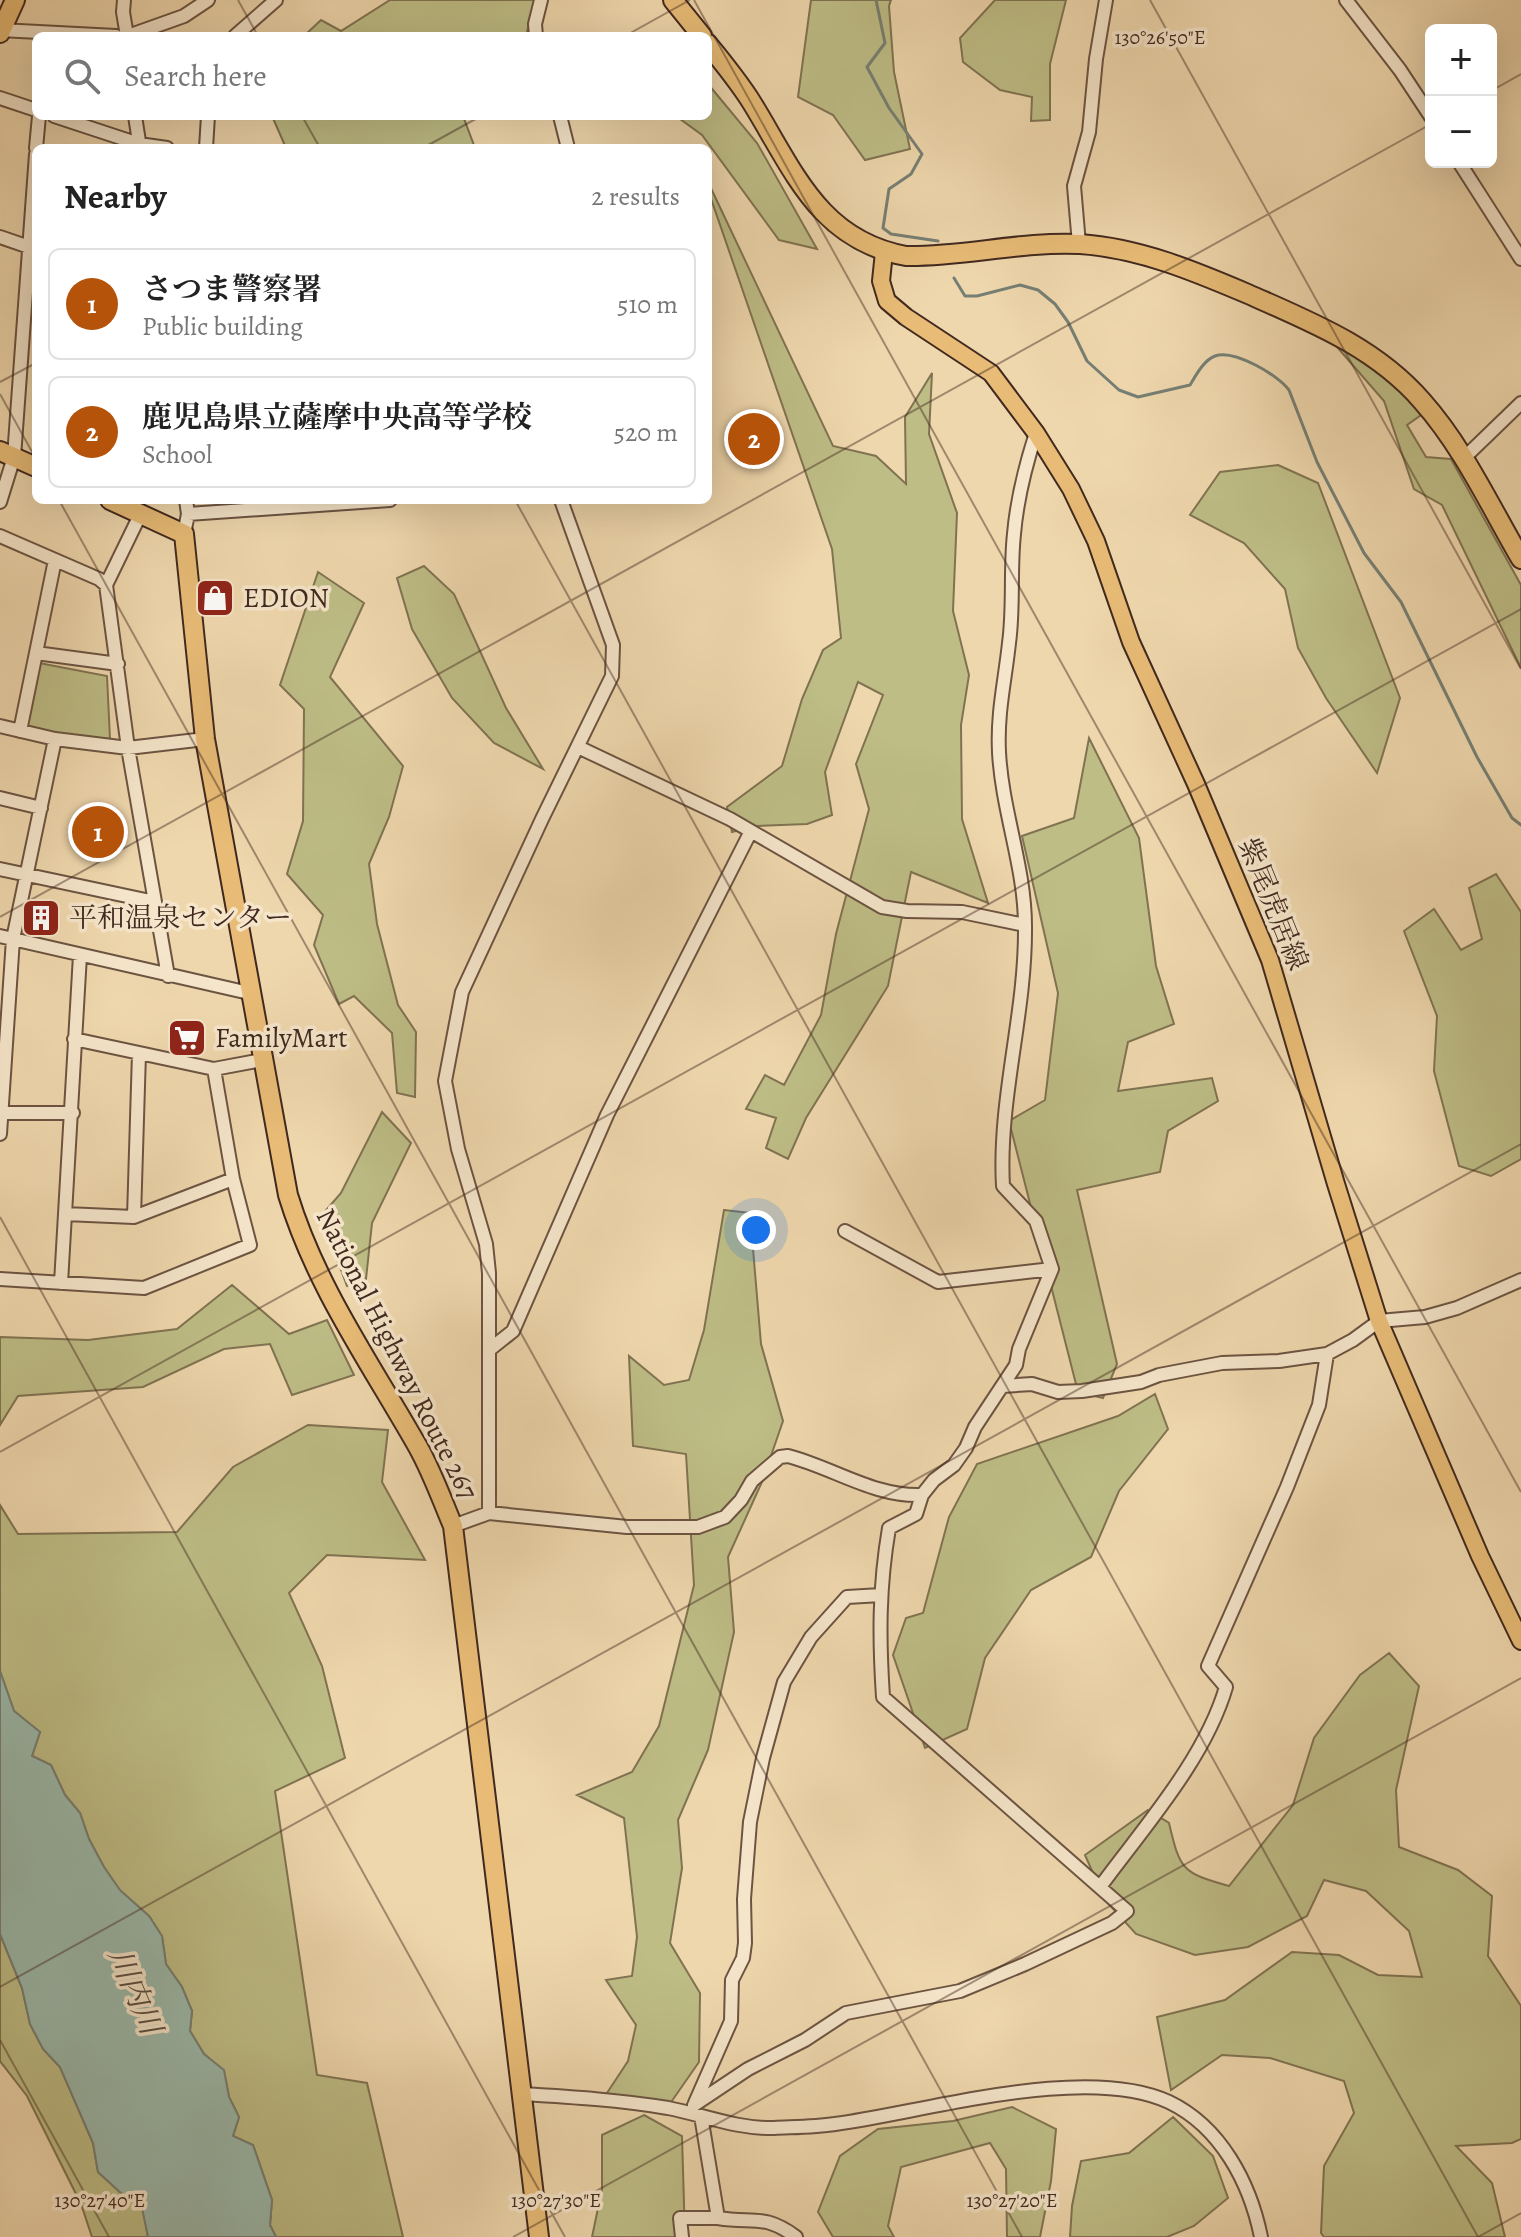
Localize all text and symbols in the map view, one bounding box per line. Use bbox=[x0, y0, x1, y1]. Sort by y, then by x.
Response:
text: 130°26'50"E bbox=[1114, 24, 1206, 51]
map controls bbox=[1425, 24, 1497, 168]
button: + bbox=[1425, 24, 1497, 96]
search box bbox=[32, 32, 712, 120]
icon: search bbox=[60, 54, 104, 98]
text: Search here bbox=[124, 56, 267, 96]
button: − bbox=[1425, 96, 1497, 168]
text: Nearby bbox=[64, 173, 167, 220]
text: 2 results bbox=[591, 179, 680, 214]
text: さつま警察署 bbox=[142, 269, 322, 309]
text: 1 bbox=[87, 287, 97, 322]
text: 510 m bbox=[617, 287, 678, 322]
text: Public building bbox=[142, 309, 303, 344]
text: 鹿児島県立薩摩中央高等学校 bbox=[142, 397, 532, 437]
pin: 2 bbox=[728, 409, 780, 469]
text: 2 bbox=[86, 415, 98, 450]
text: 520 m bbox=[614, 415, 678, 450]
text: School bbox=[142, 437, 212, 472]
shop icon: EDION bbox=[194, 577, 236, 619]
place label: EDION bbox=[243, 579, 329, 617]
pin: 1 bbox=[72, 802, 124, 862]
street label: 紫尾虎居線 bbox=[1229, 832, 1317, 976]
building icon: 平和温泉センター bbox=[20, 897, 62, 939]
place label: 平和温泉センター bbox=[69, 899, 292, 937]
supermarket icon: FamilyMart bbox=[166, 1017, 208, 1059]
place label: FamilyMart bbox=[215, 1019, 348, 1057]
street label: National Highway Route 267 bbox=[307, 1202, 487, 1506]
your location bbox=[736, 1210, 776, 1250]
water label: 川内川 bbox=[99, 1942, 172, 2043]
text: 130°27'40"E bbox=[55, 2187, 145, 2214]
text: 130°27'30"E bbox=[511, 2187, 601, 2214]
text: 130°27'20"E bbox=[966, 2187, 1058, 2214]

